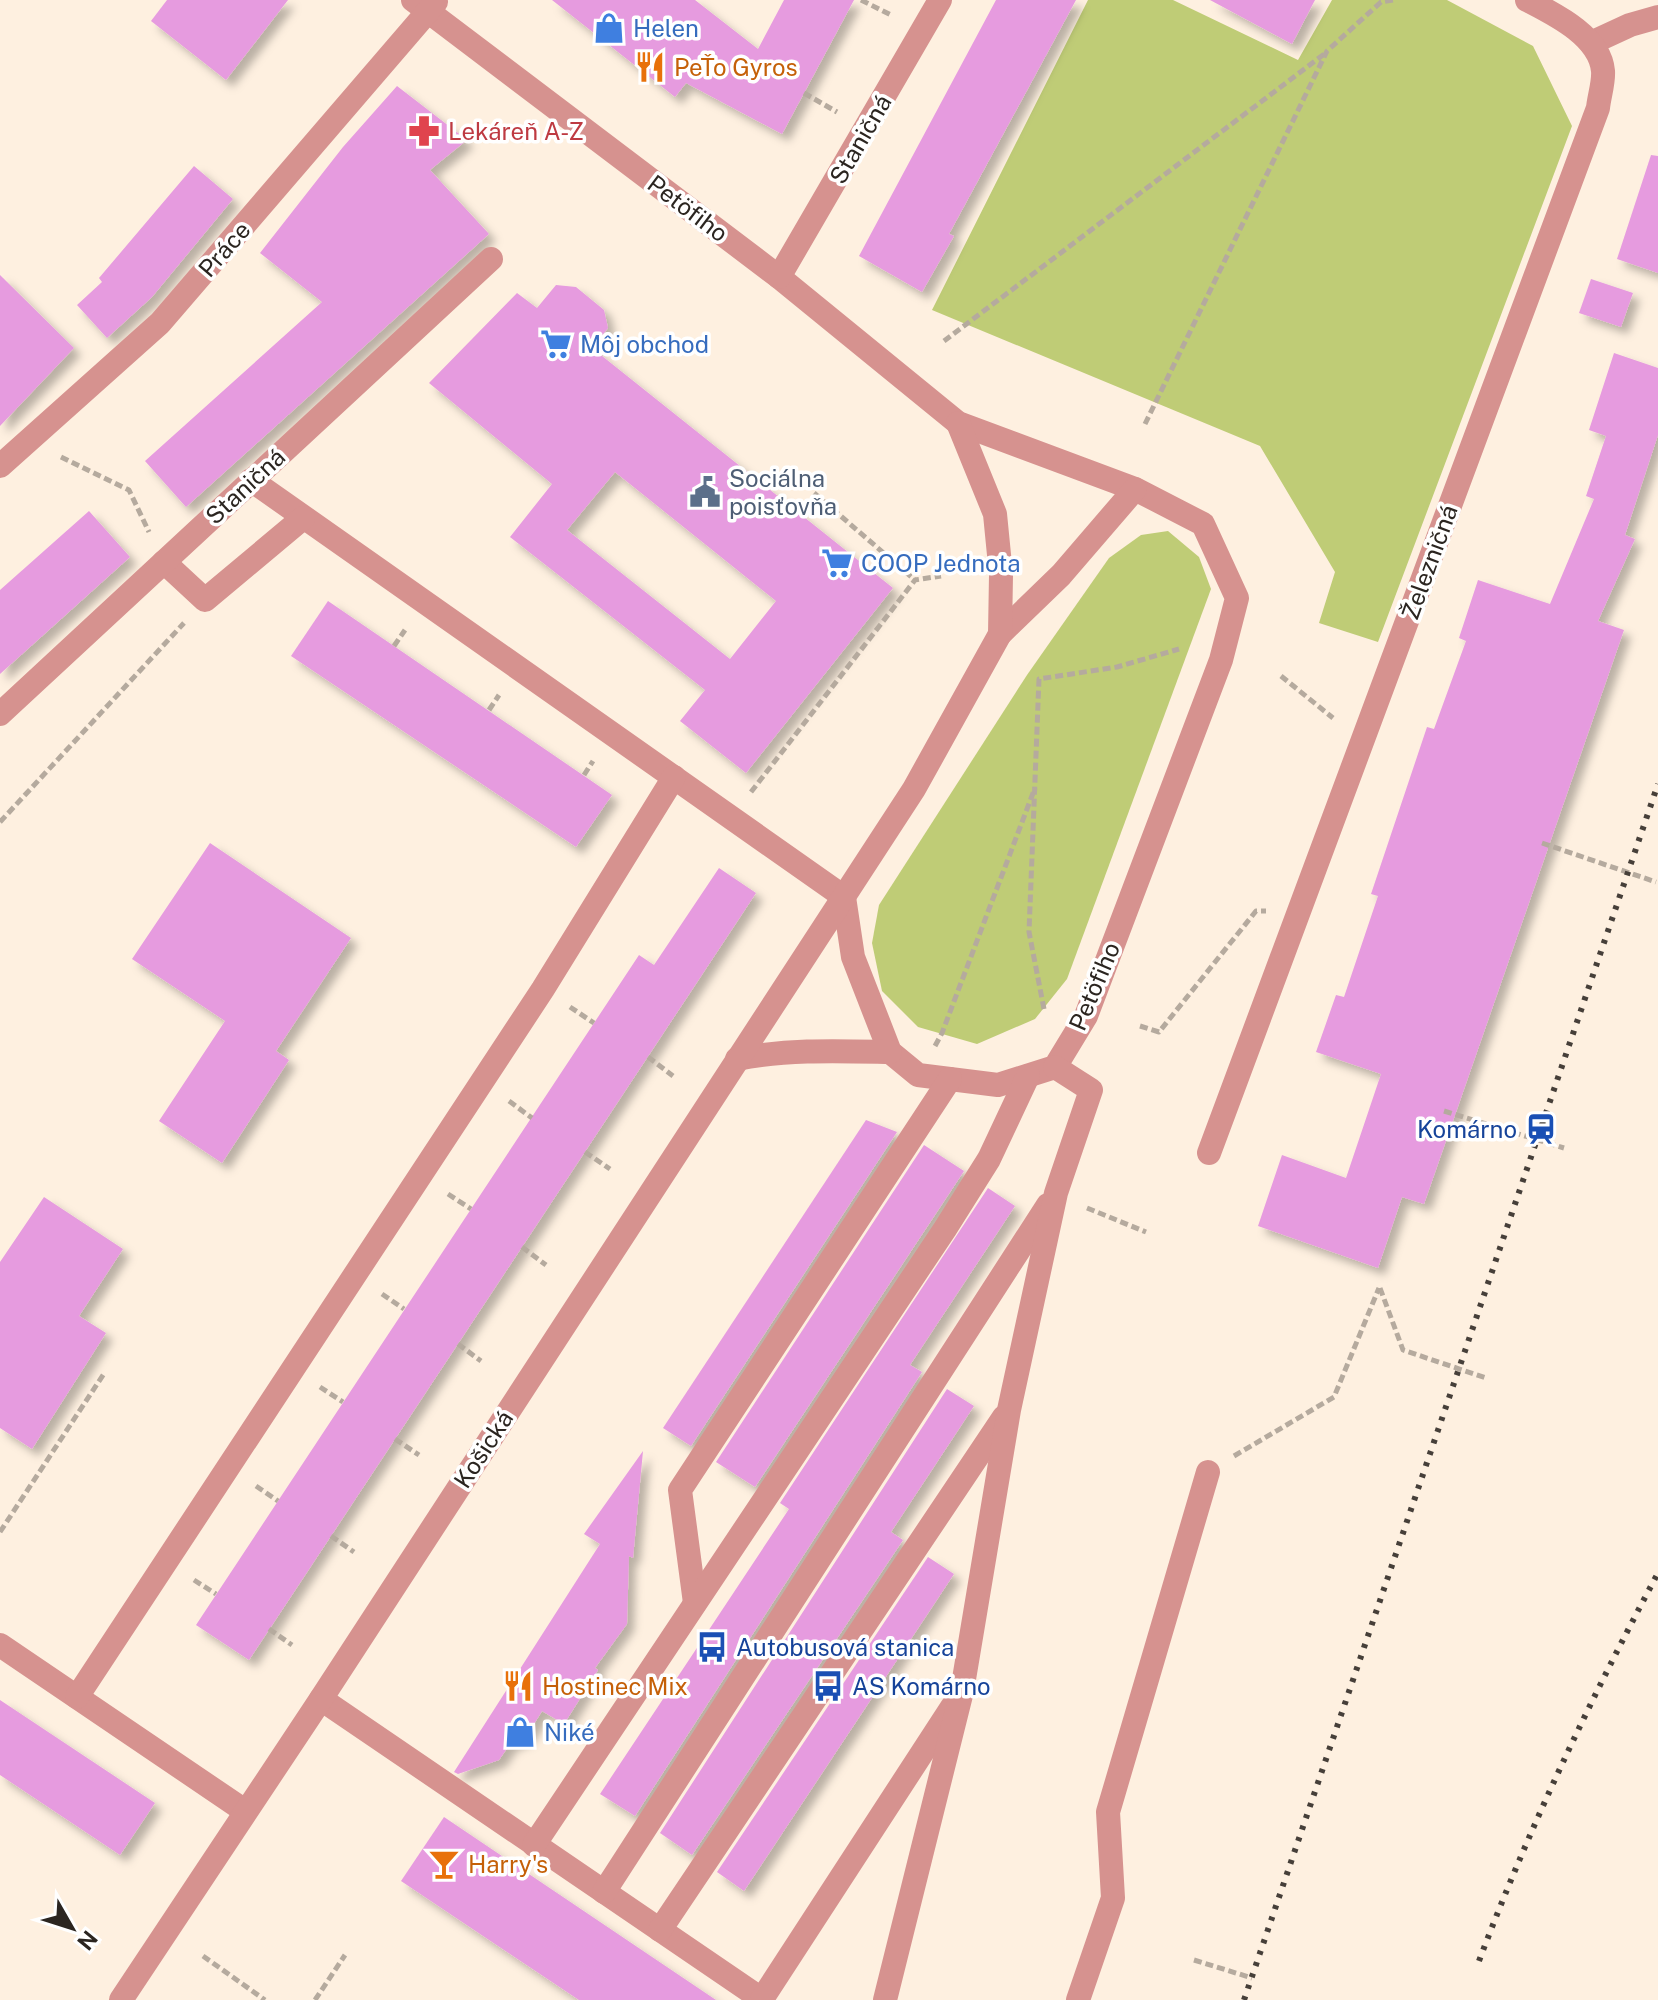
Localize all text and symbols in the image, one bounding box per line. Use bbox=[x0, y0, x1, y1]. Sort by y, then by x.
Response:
shop icon: Helen bbox=[592, 11, 626, 45]
place label: Helen bbox=[633, 14, 699, 42]
restaurant icon: PeŤo Gyros bbox=[633, 50, 667, 84]
place label: PeŤo Gyros bbox=[674, 53, 798, 81]
street label: Staničná bbox=[823, 90, 897, 188]
pharmacy icon: Lekáreň A-Z bbox=[407, 114, 441, 148]
place label: Lekáreň A-Z bbox=[448, 117, 584, 145]
street label: Petöfiho bbox=[642, 169, 734, 247]
street label: Práce bbox=[192, 216, 256, 282]
supermarket icon: Môj obchod bbox=[539, 327, 573, 361]
place label: Môj obchod bbox=[580, 330, 709, 358]
street label: Staničná bbox=[200, 442, 290, 530]
place label: Sociálna poisťovňa bbox=[729, 464, 837, 520]
public building icon: Sociálna poisťovňa bbox=[688, 475, 722, 509]
street label: Železničná bbox=[1395, 501, 1463, 623]
supermarket icon: COOP Jednota bbox=[820, 546, 854, 580]
place label: COOP Jednota bbox=[861, 549, 1021, 577]
street label: Petöfiho bbox=[1063, 938, 1125, 1034]
station icon: Komárno bbox=[1524, 1112, 1558, 1146]
place label: Komárno bbox=[1417, 1115, 1517, 1143]
street label: Košická bbox=[448, 1405, 518, 1493]
bus stop icon: Autobusová stanica bbox=[695, 1630, 729, 1664]
place label: Autobusová stanica bbox=[736, 1633, 954, 1661]
restaurant icon: Hostinec Mix bbox=[501, 1669, 535, 1703]
bus stop icon: AS Komárno bbox=[811, 1669, 845, 1703]
place label: Hostinec Mix bbox=[542, 1672, 688, 1700]
place label: AS Komárno bbox=[852, 1672, 991, 1700]
shop icon: Niké bbox=[503, 1715, 537, 1749]
place label: Niké bbox=[544, 1718, 595, 1746]
bar icon: Harry's bbox=[427, 1847, 461, 1881]
place label: Harry's bbox=[468, 1850, 548, 1878]
north arrow bbox=[32, 1888, 112, 1968]
text: N bbox=[72, 1926, 103, 1955]

